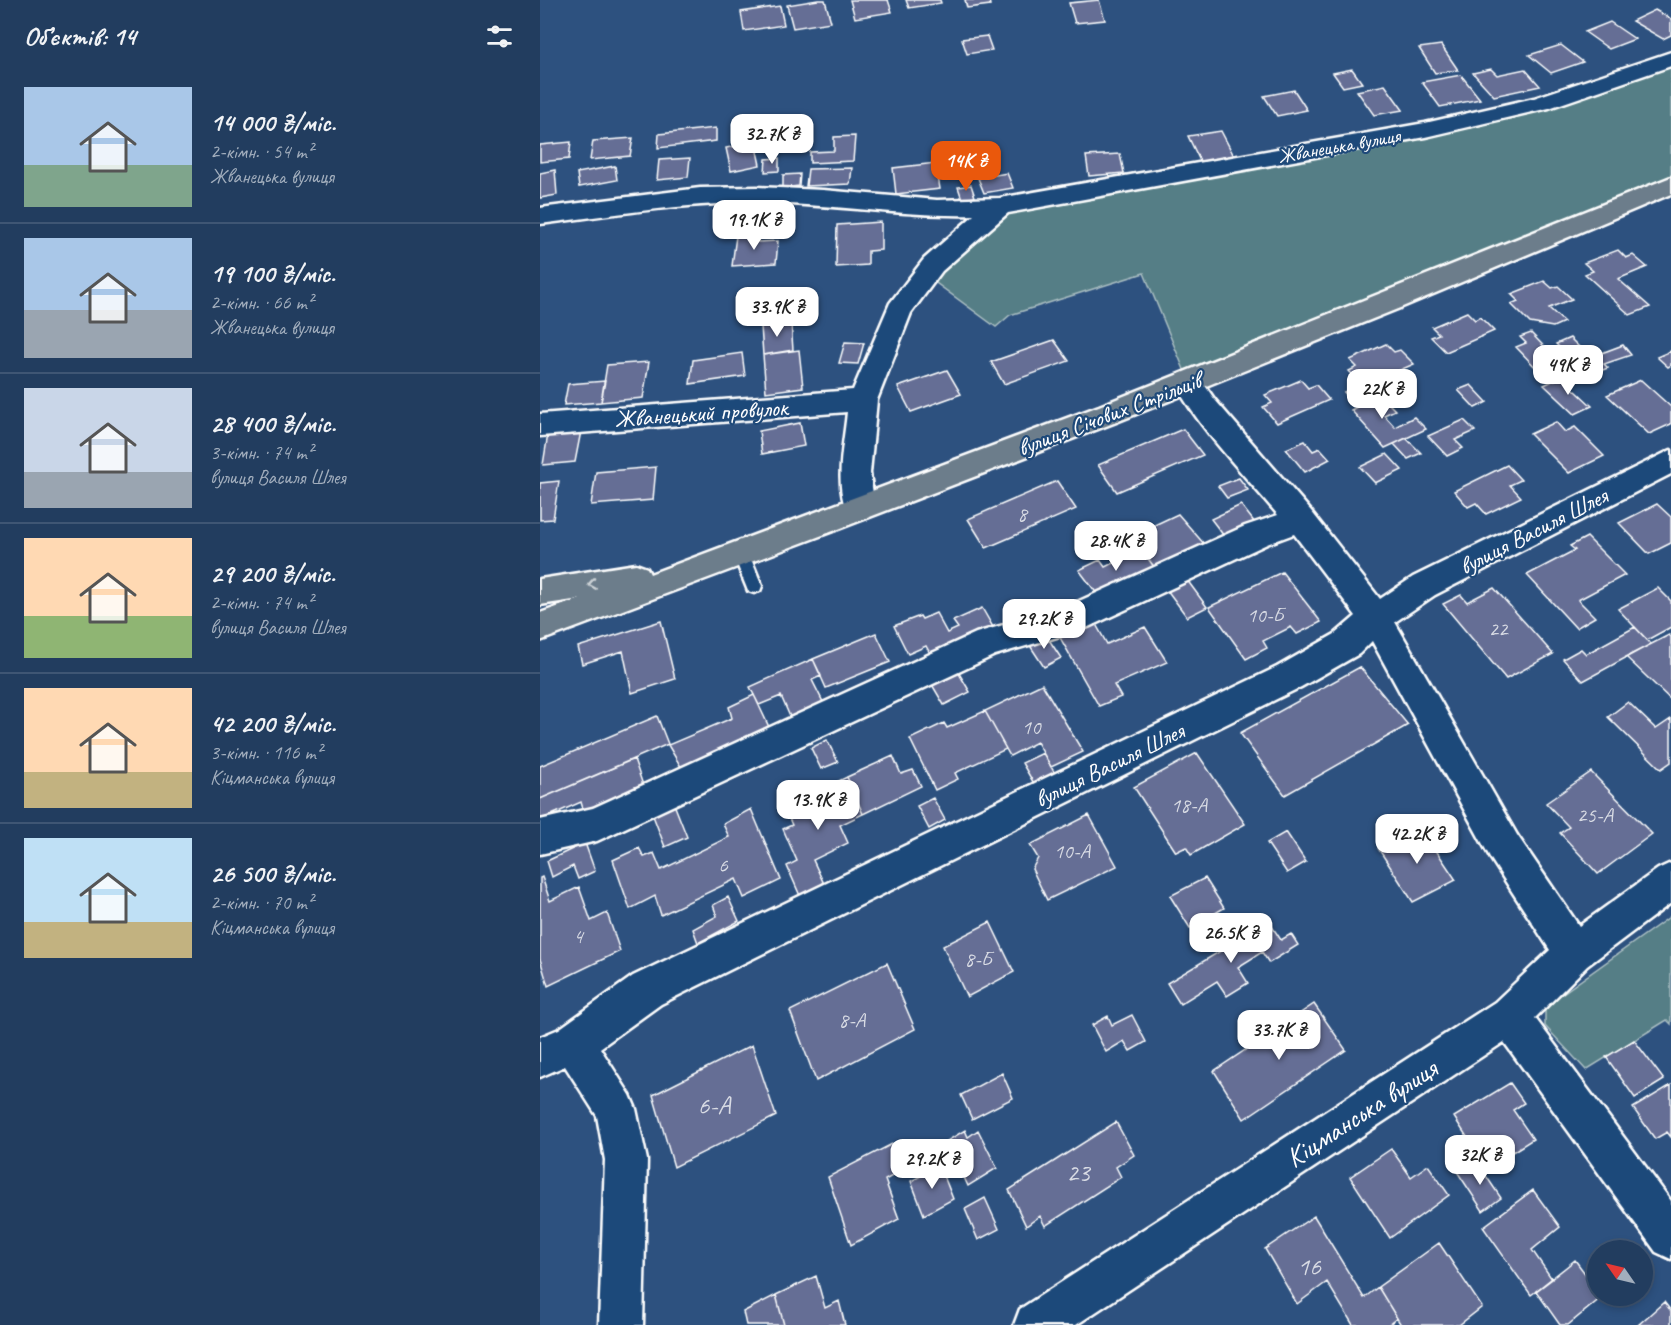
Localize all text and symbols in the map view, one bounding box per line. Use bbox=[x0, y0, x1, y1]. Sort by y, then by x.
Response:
text: Об’єктів: 14 bbox=[24, 20, 136, 53]
icon: filters bbox=[483, 20, 516, 53]
text: 14 000 ₴/міс. bbox=[210, 106, 336, 139]
icon: home bbox=[72, 111, 144, 183]
pin: 32.7K ₴ bbox=[717, 114, 827, 165]
text: 32.7K ₴ bbox=[744, 121, 800, 146]
street label: Жванецька вулиця bbox=[1276, 123, 1404, 169]
text: 2-кімн. · 54 m² bbox=[210, 139, 313, 164]
pin: 14K ₴ bbox=[924, 141, 1008, 192]
text: 14K ₴ bbox=[945, 148, 987, 173]
text: Жванецька вулиця bbox=[210, 164, 334, 189]
pin: 19.1K ₴ bbox=[699, 200, 809, 251]
text: 19.1K ₴ bbox=[727, 207, 781, 232]
text: 19 100 ₴/міс. bbox=[210, 257, 335, 290]
icon: home bbox=[72, 262, 144, 334]
pin: 33.9K ₴ bbox=[722, 287, 832, 338]
text: 2-кімн. · 66 m² bbox=[210, 290, 313, 315]
text: 33.9K ₴ bbox=[750, 294, 804, 319]
text: Жванецька вулиця bbox=[210, 315, 334, 340]
pin: 49K ₴ bbox=[1526, 345, 1610, 396]
text: 49K ₴ bbox=[1547, 352, 1589, 377]
street label: вулиця Січових Стрільців bbox=[1013, 363, 1210, 463]
pin: 22K ₴ bbox=[1340, 369, 1424, 420]
text: 22K ₴ bbox=[1361, 376, 1403, 401]
street label: Жванецький провулок bbox=[613, 392, 791, 434]
text: 28 400 ₴/міс. bbox=[210, 407, 336, 440]
icon: home bbox=[72, 412, 144, 484]
text: 3-кімн. · 74 m² bbox=[210, 440, 313, 465]
text: вулиця Василя Шлея bbox=[210, 465, 346, 490]
street label: вулиця Василя Шлея bbox=[1454, 480, 1614, 581]
house number: 8 bbox=[1017, 501, 1029, 527]
pin: 28.4K ₴ bbox=[1061, 521, 1171, 572]
text: 28.4K ₴ bbox=[1088, 528, 1144, 553]
text: 29 200 ₴/міс. bbox=[210, 557, 335, 590]
icon: home bbox=[72, 562, 144, 634]
one-way arrow bbox=[588, 577, 597, 589]
text: 2-кімн. · 74 m² bbox=[210, 590, 313, 615]
pin: 29.2K ₴ bbox=[989, 599, 1099, 650]
house number: 10-Б bbox=[1247, 602, 1287, 628]
text: 29.2K ₴ bbox=[1017, 606, 1071, 631]
text: вулиця Василя Шлея bbox=[210, 615, 346, 640]
house number: 22 bbox=[1489, 616, 1509, 642]
text: 42 200 ₴/міс. bbox=[210, 707, 336, 740]
icon: home bbox=[72, 712, 144, 784]
house number: 10 bbox=[1022, 714, 1042, 740]
street label: вулиця Василя Шлея bbox=[1029, 715, 1190, 814]
text: 3-кімн. · 116 m² bbox=[210, 740, 322, 765]
text: Кіцманська вулиця bbox=[210, 765, 334, 790]
pin: 13.9K ₴ bbox=[763, 780, 873, 831]
text: 13.9K ₴ bbox=[791, 787, 845, 812]
house number: 18-А bbox=[1171, 792, 1209, 818]
house number: 25-А bbox=[1577, 802, 1615, 828]
pin: 42.2K ₴ bbox=[1362, 814, 1472, 865]
text: 42.2K ₴ bbox=[1389, 821, 1445, 846]
house number: 10-А bbox=[1054, 838, 1092, 864]
house number: 6 bbox=[718, 852, 728, 878]
text: 26 500 ₴/міс. bbox=[210, 857, 336, 890]
icon: home bbox=[72, 862, 144, 934]
text: 2-кімн. · 70 m² bbox=[210, 890, 313, 915]
pin: 26.5K ₴ bbox=[1176, 913, 1286, 964]
text: Кіцманська вулиця bbox=[210, 915, 334, 940]
text: 26.5K ₴ bbox=[1203, 920, 1259, 945]
house number: 4 bbox=[573, 923, 585, 949]
house number: 8-Б bbox=[965, 946, 995, 972]
house number: 8-А bbox=[839, 1007, 867, 1033]
pin: 33.7K ₴ bbox=[1224, 1010, 1334, 1061]
text: 33.7K ₴ bbox=[1251, 1017, 1307, 1042]
street label: Кіцманська вулиця bbox=[1279, 1050, 1445, 1175]
house number: 6-А bbox=[697, 1089, 733, 1122]
pin: 32K ₴ bbox=[1438, 1135, 1522, 1186]
pin: 29.2K ₴ bbox=[877, 1139, 987, 1190]
text: 32K ₴ bbox=[1459, 1142, 1501, 1167]
text: 29.2K ₴ bbox=[905, 1146, 959, 1171]
house number: 23 bbox=[1066, 1156, 1092, 1189]
north arrow bbox=[1587, 1240, 1653, 1306]
map controls bbox=[1587, 1240, 1653, 1306]
house number: 16 bbox=[1297, 1250, 1322, 1283]

